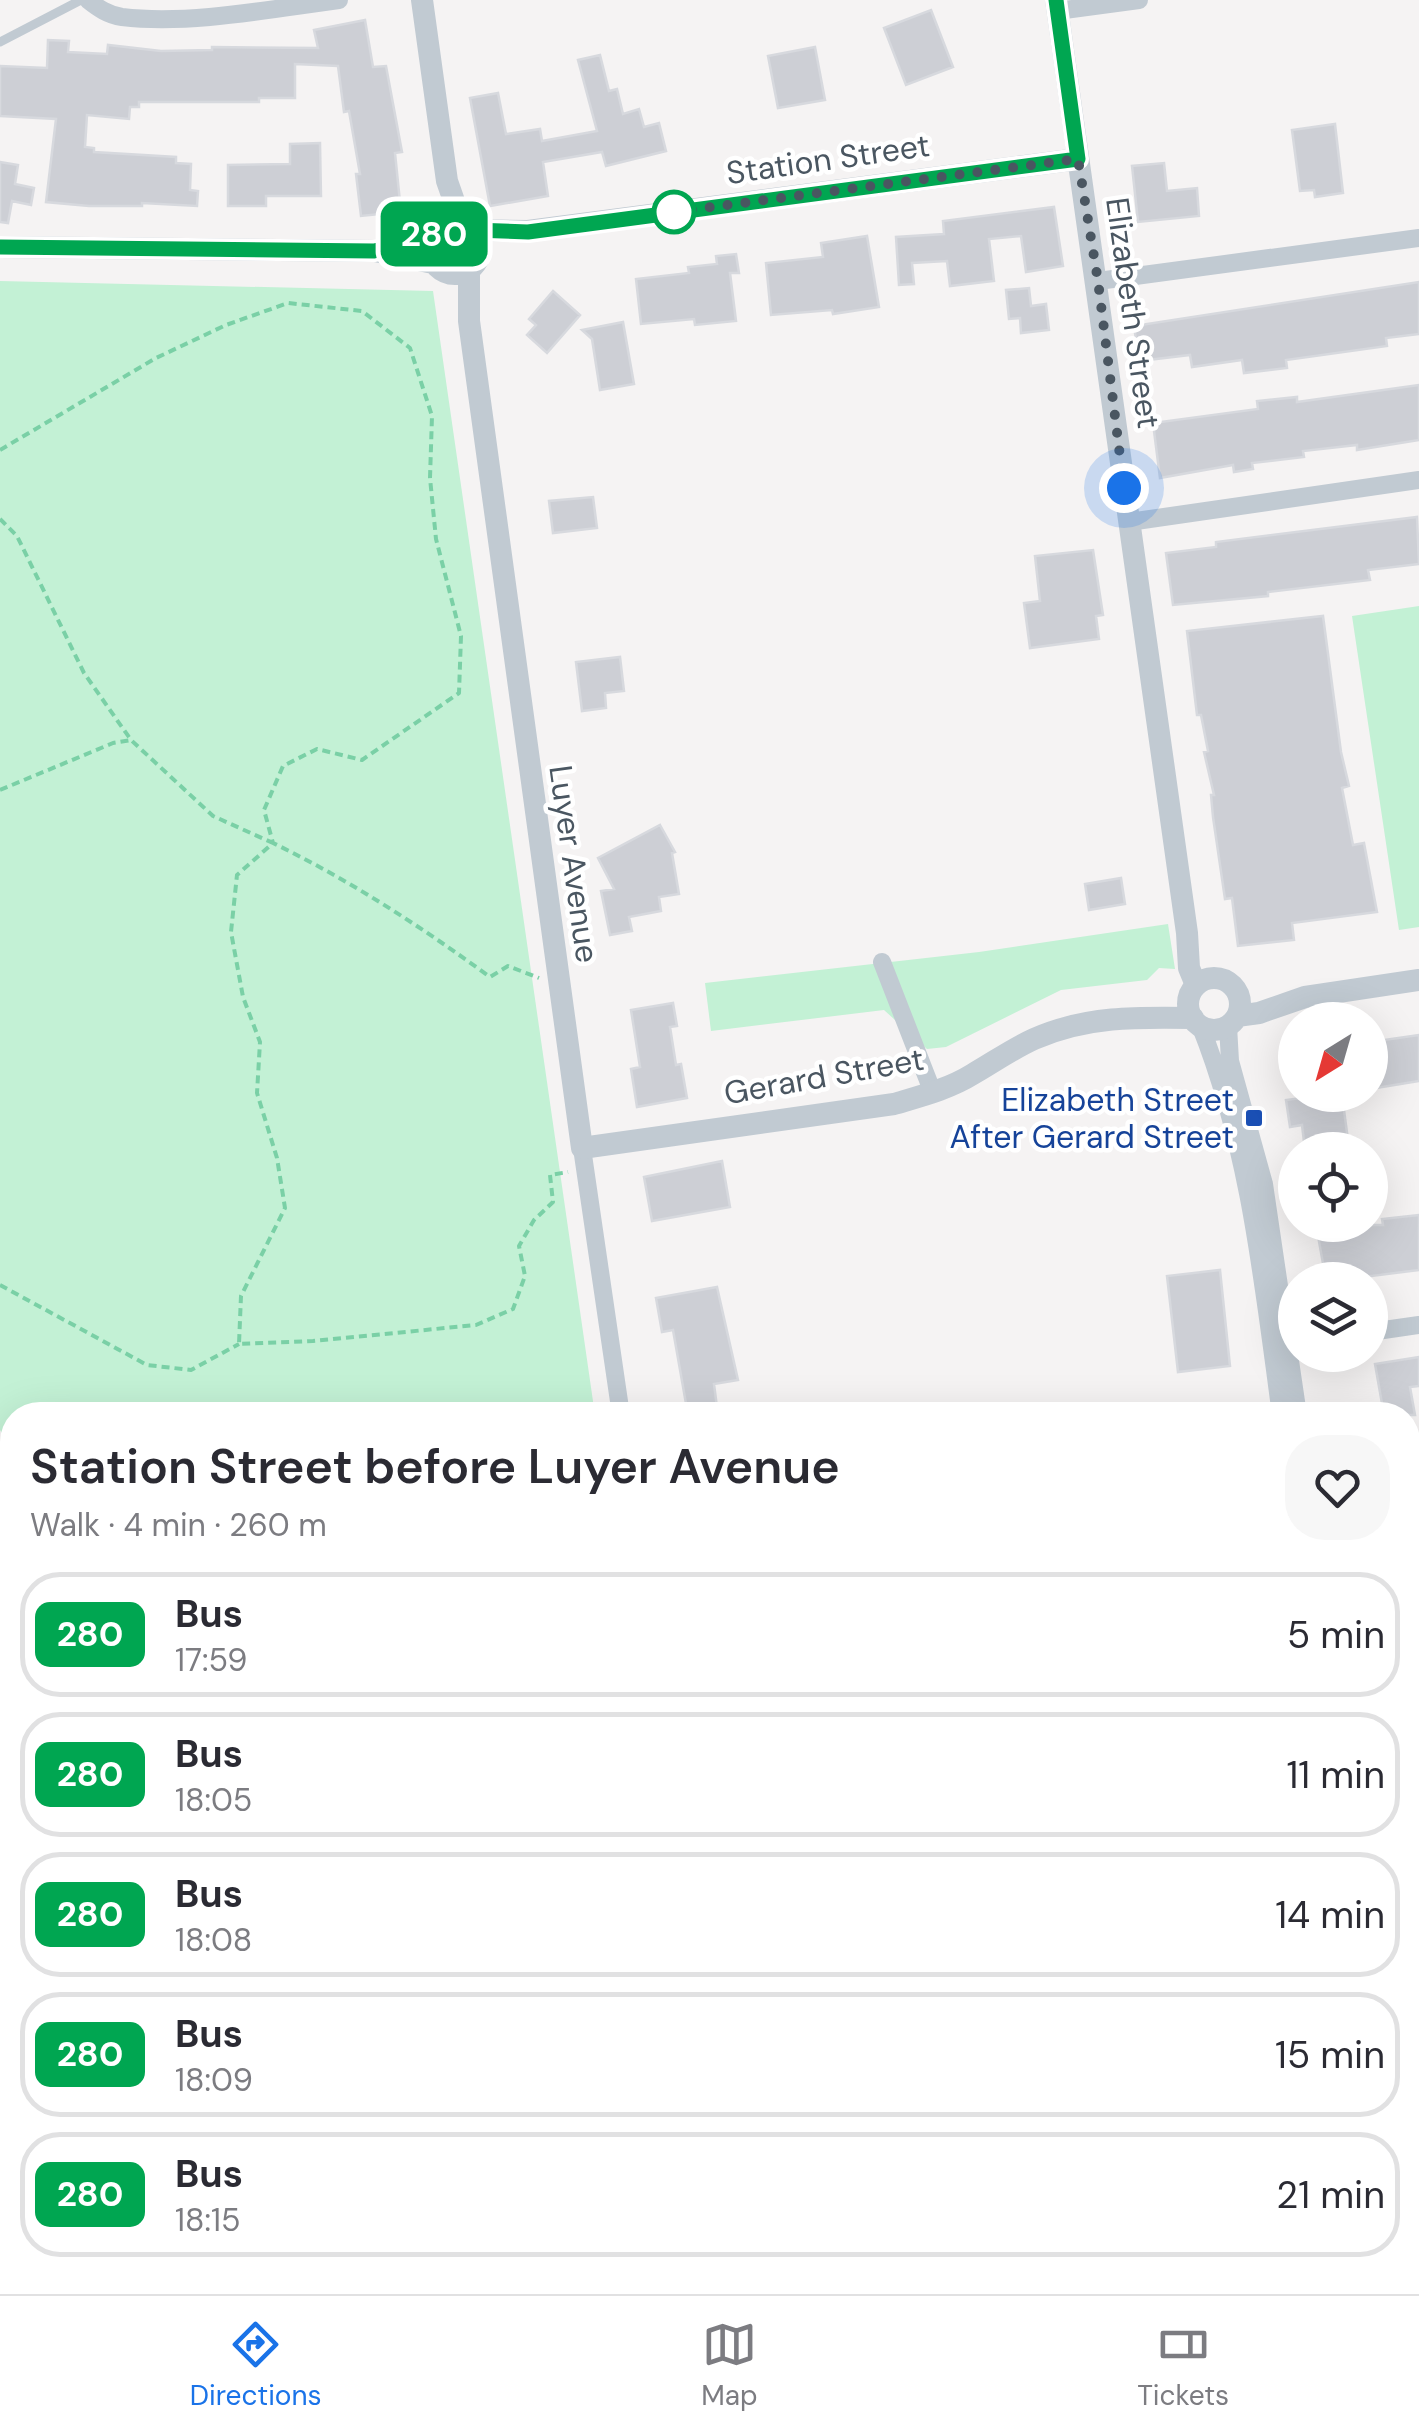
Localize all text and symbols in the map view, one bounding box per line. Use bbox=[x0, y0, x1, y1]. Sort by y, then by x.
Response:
street label: Station Street bbox=[724, 124, 932, 194]
unlabelled marker bbox=[653, 191, 695, 233]
street label: Elizabeth Street bbox=[1096, 195, 1170, 431]
line badge: 280 bbox=[376, 202, 492, 266]
text: 280 bbox=[401, 211, 467, 257]
your location bbox=[1099, 463, 1149, 513]
street label: Luyer Avenue bbox=[539, 763, 609, 965]
north arrow bbox=[1278, 1002, 1388, 1112]
map controls bbox=[1278, 1002, 1388, 1372]
street label: Gerard Street bbox=[721, 1038, 927, 1114]
place label: Elizabeth Street After Gerard Street bbox=[950, 1079, 1234, 1158]
marker: Elizabeth Street After Gerard Street bbox=[1243, 1107, 1265, 1129]
button: locate bbox=[1278, 1132, 1388, 1242]
button: layers bbox=[1278, 1262, 1388, 1372]
text: Station Street before Luyer Avenue bbox=[30, 1435, 840, 1498]
button: heart bbox=[1285, 1435, 1390, 1540]
text: Walk · 4 min · 260 m bbox=[30, 1504, 327, 1546]
text: Bus bbox=[175, 1589, 243, 1639]
text: 5 min bbox=[1287, 1610, 1385, 1660]
text: 280 bbox=[57, 1611, 123, 1657]
text: 17:59 bbox=[175, 1639, 247, 1681]
text: Bus bbox=[175, 1729, 243, 1779]
text: 11 min bbox=[1286, 1750, 1385, 1800]
text: 280 bbox=[57, 1751, 123, 1797]
text: 18:05 bbox=[175, 1779, 252, 1821]
text: Bus bbox=[175, 1869, 243, 1919]
text: 14 min bbox=[1275, 1890, 1385, 1940]
text: 280 bbox=[57, 1891, 123, 1937]
text: 18:08 bbox=[175, 1919, 252, 1961]
text: Bus bbox=[175, 2009, 243, 2059]
text: 15 min bbox=[1275, 2030, 1385, 2080]
text: 280 bbox=[57, 2031, 123, 2077]
text: 18:09 bbox=[175, 2059, 253, 2101]
text: Bus bbox=[175, 2149, 243, 2199]
text: 21 min bbox=[1276, 2170, 1385, 2220]
text: 280 bbox=[57, 2171, 123, 2217]
text: 18:15 bbox=[175, 2199, 240, 2241]
tab: Directions bbox=[190, 2317, 322, 2414]
tab: Map bbox=[701, 2317, 758, 2414]
tab: Tickets bbox=[1137, 2317, 1229, 2414]

